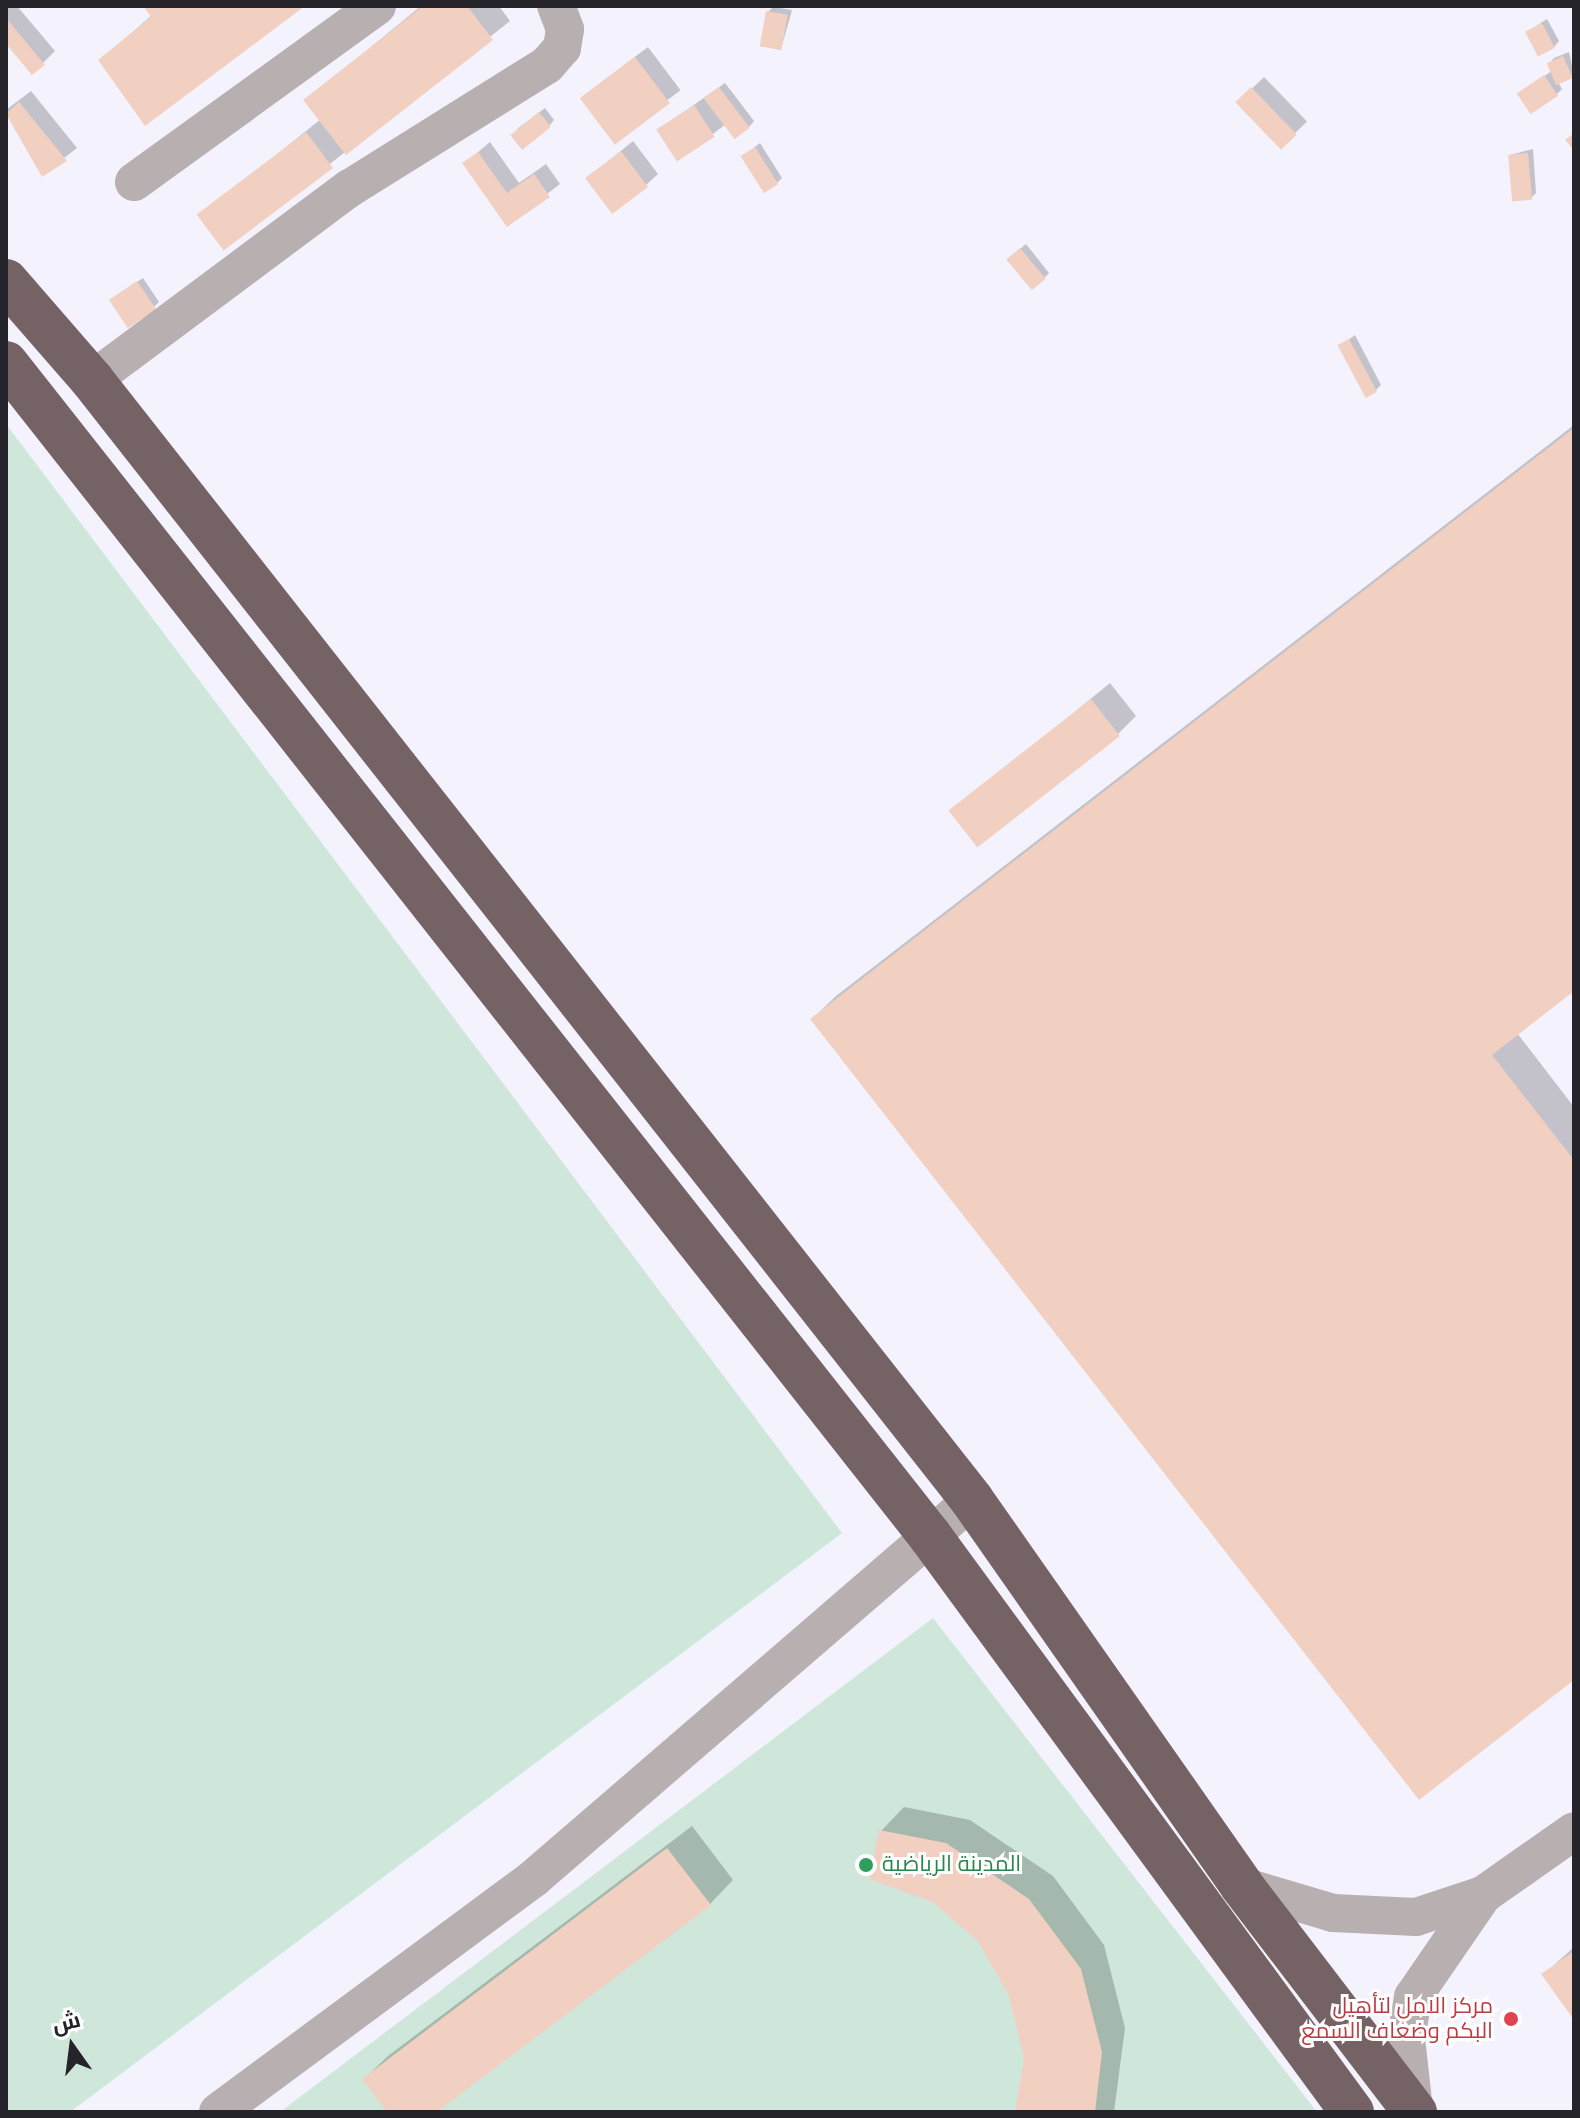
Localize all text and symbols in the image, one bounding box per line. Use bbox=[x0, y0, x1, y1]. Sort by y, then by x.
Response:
place label: المدينة الرياضية bbox=[882, 1852, 1021, 1878]
marker: المدينة الرياضية bbox=[857, 1856, 875, 1874]
place label: مركز الامل لتأهيل البكم وضعاف السمع bbox=[1301, 1993, 1493, 2044]
north arrow bbox=[32, 2006, 112, 2086]
text: ش bbox=[49, 2007, 83, 2039]
marker: مركز الامل لتأهيل البكم وضعاف السمع bbox=[1500, 2008, 1522, 2030]

